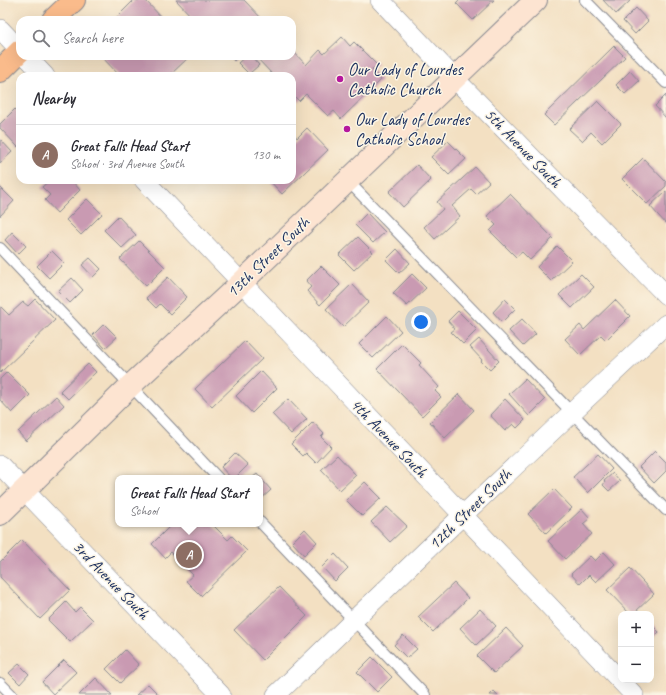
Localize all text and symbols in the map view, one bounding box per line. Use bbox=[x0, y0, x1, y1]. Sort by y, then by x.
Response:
search box bbox=[16, 16, 296, 60]
icon: search bbox=[30, 27, 52, 49]
text: Search here bbox=[62, 29, 123, 48]
place label: Our Lady of Lourdes Catholic Church bbox=[348, 59, 465, 100]
marker: Our Lady of Lourdes Catholic Church bbox=[335, 74, 345, 84]
text: Nearby bbox=[32, 88, 75, 109]
street label: 5th Avenue South bbox=[480, 104, 567, 193]
place label: Our Lady of Lourdes Catholic School bbox=[355, 109, 472, 150]
marker: Our Lady of Lourdes Catholic School bbox=[342, 124, 352, 134]
text: Great Falls Head Start bbox=[70, 137, 189, 156]
text: A bbox=[42, 147, 48, 163]
text: 130 m bbox=[252, 147, 280, 163]
text: School · 3rd Avenue South bbox=[70, 156, 184, 172]
street label: 13th Street South bbox=[222, 211, 315, 302]
your location bbox=[411, 312, 431, 332]
street label: 4th Avenue South bbox=[346, 394, 433, 483]
street label: 12th Street South bbox=[424, 463, 517, 554]
popup bbox=[115, 475, 263, 527]
text: Great Falls Head Start bbox=[130, 484, 248, 503]
text: School bbox=[130, 503, 158, 519]
street label: 3rd Avenue South bbox=[68, 536, 155, 625]
pin: A bbox=[176, 540, 202, 570]
map controls bbox=[618, 611, 654, 683]
button: + bbox=[618, 611, 654, 647]
button: − bbox=[618, 647, 654, 683]

